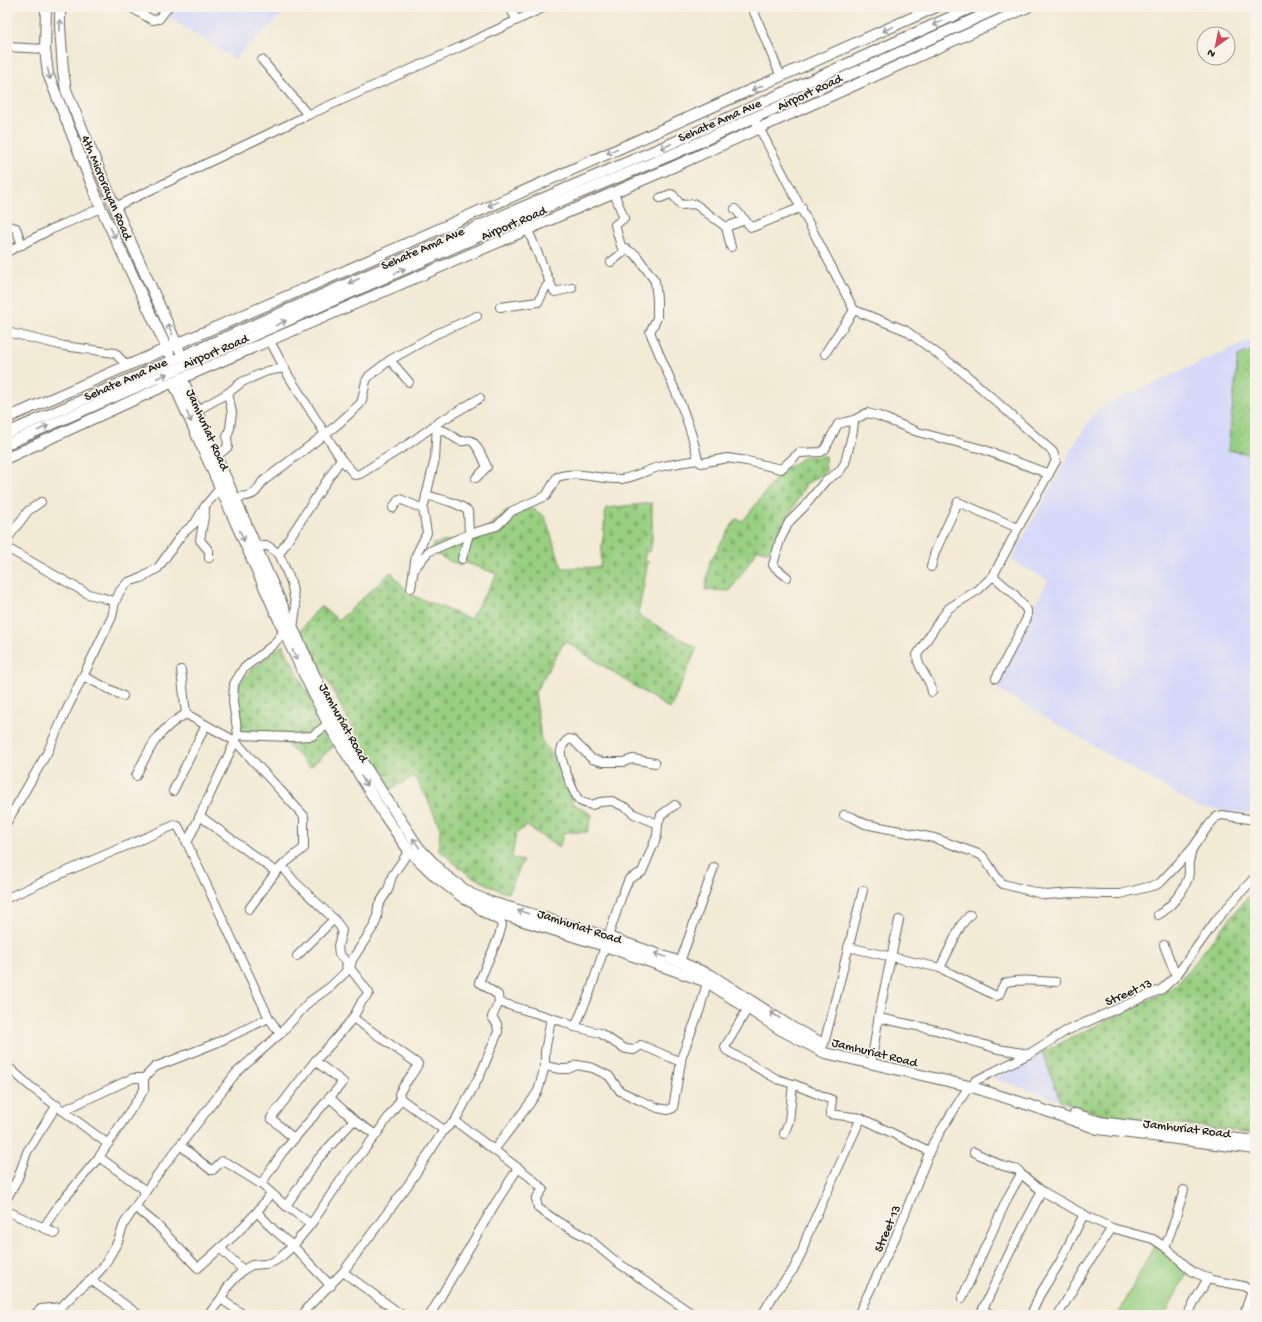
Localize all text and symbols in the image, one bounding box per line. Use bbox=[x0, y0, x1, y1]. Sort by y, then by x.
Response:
one-way arrow bbox=[56, 19, 64, 32]
one-way arrow bbox=[932, 20, 944, 27]
one-way arrow bbox=[882, 26, 894, 33]
north arrow bbox=[1196, 26, 1236, 66]
text: N bbox=[1205, 46, 1218, 60]
one-way arrow bbox=[46, 67, 53, 80]
street label: Airport Road bbox=[775, 71, 846, 115]
one-way arrow bbox=[751, 85, 763, 92]
street label: Sehate Ama Ave bbox=[676, 96, 764, 146]
street label: 4th Microrayan Road bbox=[77, 133, 135, 244]
one-way arrow bbox=[661, 143, 673, 150]
one-way arrow bbox=[606, 148, 618, 155]
one-way arrow bbox=[487, 201, 499, 208]
street label: Airport Road bbox=[479, 203, 550, 245]
street label: Sehate Ama Ave bbox=[379, 224, 467, 274]
one-way arrow bbox=[110, 227, 117, 239]
one-way arrow bbox=[393, 267, 405, 274]
one-way arrow bbox=[349, 278, 361, 285]
one-way arrow bbox=[274, 319, 286, 327]
one-way arrow bbox=[166, 324, 173, 336]
street label: Airport Road bbox=[181, 331, 252, 373]
street label: Sehate Ama Ave bbox=[82, 355, 170, 405]
one-way arrow bbox=[155, 372, 167, 379]
street label: Jamhuriat Road bbox=[182, 387, 232, 474]
one-way arrow bbox=[186, 411, 194, 423]
one-way arrow bbox=[36, 424, 48, 431]
one-way arrow bbox=[239, 529, 247, 541]
one-way arrow bbox=[292, 648, 299, 660]
street label: Jamhuriat Road bbox=[315, 681, 371, 766]
one-way arrow bbox=[360, 775, 368, 787]
one-way arrow bbox=[412, 838, 420, 849]
street label: Jamhuriat Road bbox=[535, 907, 625, 949]
one-way arrow bbox=[516, 908, 529, 915]
one-way arrow bbox=[654, 951, 667, 958]
street label: Street 13 bbox=[1103, 976, 1155, 1010]
one-way arrow bbox=[769, 1011, 780, 1019]
street label: Jamhuriat Road bbox=[830, 1036, 920, 1072]
street label: Jamhuriat Road bbox=[1142, 1117, 1233, 1142]
street label: Street 13 bbox=[872, 1203, 905, 1255]

